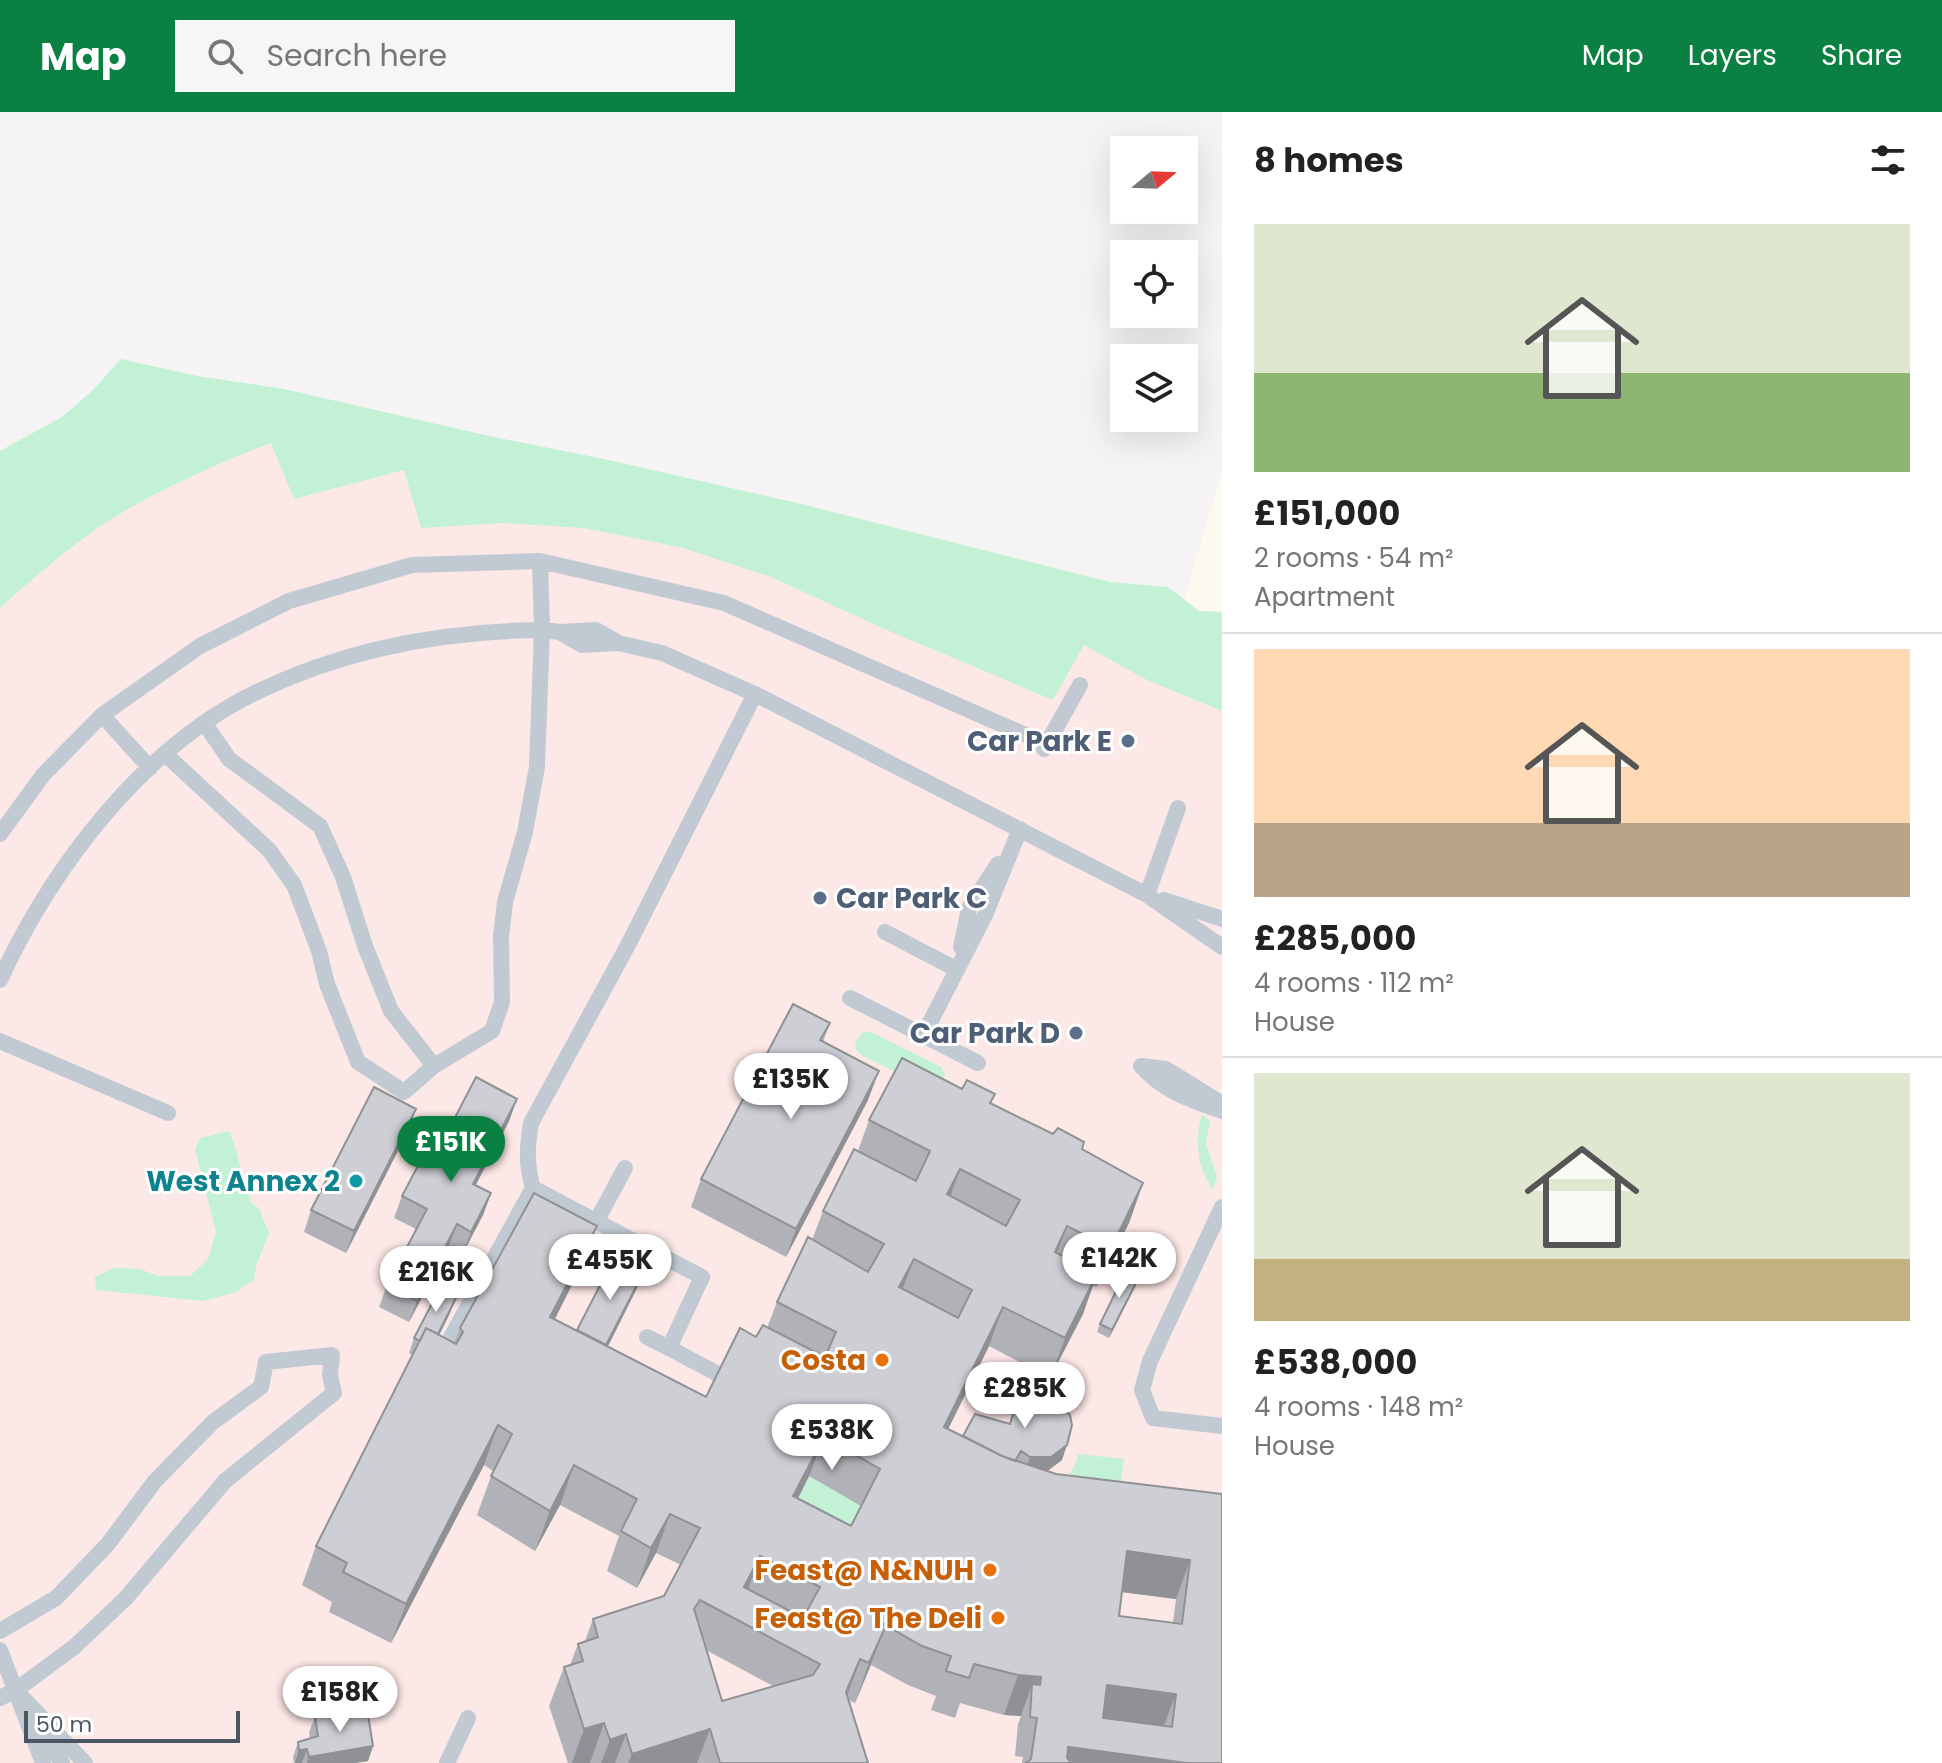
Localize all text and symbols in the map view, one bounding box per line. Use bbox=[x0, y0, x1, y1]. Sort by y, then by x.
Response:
search box bbox=[175, 20, 735, 92]
text: Map bbox=[40, 30, 127, 83]
icon: search bbox=[203, 34, 247, 78]
text: Search here bbox=[267, 34, 447, 77]
text: Map bbox=[1582, 36, 1644, 75]
text: Layers bbox=[1688, 36, 1777, 75]
text: Share bbox=[1821, 36, 1902, 75]
north arrow bbox=[1110, 136, 1198, 224]
map controls bbox=[1110, 136, 1198, 432]
text: 8 homes bbox=[1254, 136, 1404, 184]
icon: filters bbox=[1866, 138, 1910, 182]
button: locate bbox=[1110, 240, 1198, 328]
icon: home bbox=[1510, 276, 1654, 420]
button: layers bbox=[1110, 344, 1198, 432]
text: £151,000 bbox=[1254, 489, 1400, 537]
text: 2 rooms · 54 m² bbox=[1254, 540, 1454, 576]
text: Apartment bbox=[1254, 579, 1395, 615]
icon: home bbox=[1510, 701, 1654, 845]
place label: Car Park E bbox=[967, 722, 1112, 761]
marker: Car Park E bbox=[1119, 732, 1137, 750]
place label: Car Park C bbox=[836, 879, 987, 918]
marker: Car Park C bbox=[811, 889, 829, 907]
text: £285,000 bbox=[1254, 914, 1416, 962]
text: 4 rooms · 112 m² bbox=[1254, 965, 1454, 1001]
text: House bbox=[1254, 1004, 1335, 1040]
place label: Car Park D bbox=[910, 1014, 1060, 1053]
marker: Car Park D bbox=[1067, 1024, 1085, 1042]
pin: £135K bbox=[735, 1053, 847, 1121]
text: £135K bbox=[752, 1061, 830, 1097]
pin: £151K bbox=[395, 1116, 507, 1184]
text: £151K bbox=[415, 1124, 487, 1160]
icon: home bbox=[1510, 1125, 1654, 1269]
place label: West Annex 2 bbox=[146, 1162, 340, 1201]
marker: West Annex 2 bbox=[347, 1172, 365, 1190]
pin: £142K bbox=[1063, 1232, 1175, 1300]
pin: £455K bbox=[554, 1234, 666, 1302]
text: £142K bbox=[1080, 1240, 1158, 1276]
text: £455K bbox=[567, 1242, 653, 1278]
pin: £216K bbox=[380, 1246, 492, 1314]
text: £216K bbox=[398, 1254, 474, 1290]
text: £538,000 bbox=[1254, 1338, 1418, 1386]
place label: Costa bbox=[781, 1341, 866, 1380]
marker: Costa bbox=[873, 1351, 891, 1369]
pin: £285K bbox=[969, 1362, 1081, 1430]
text: £285K bbox=[983, 1370, 1067, 1406]
text: 4 rooms · 148 m² bbox=[1254, 1389, 1463, 1425]
pin: £538K bbox=[776, 1404, 888, 1472]
text: £538K bbox=[790, 1412, 874, 1448]
text: House bbox=[1254, 1428, 1335, 1464]
place label: Feast@ N&NUH bbox=[755, 1551, 974, 1590]
marker: Feast@ N&NUH bbox=[981, 1561, 999, 1579]
place label: Feast@ The Deli bbox=[755, 1599, 982, 1638]
marker: Feast@ The Deli bbox=[989, 1609, 1007, 1627]
pin: £158K bbox=[284, 1666, 396, 1734]
text: £158K bbox=[301, 1674, 379, 1710]
scale bar bbox=[24, 1707, 240, 1743]
text: 50 m bbox=[36, 1709, 92, 1740]

